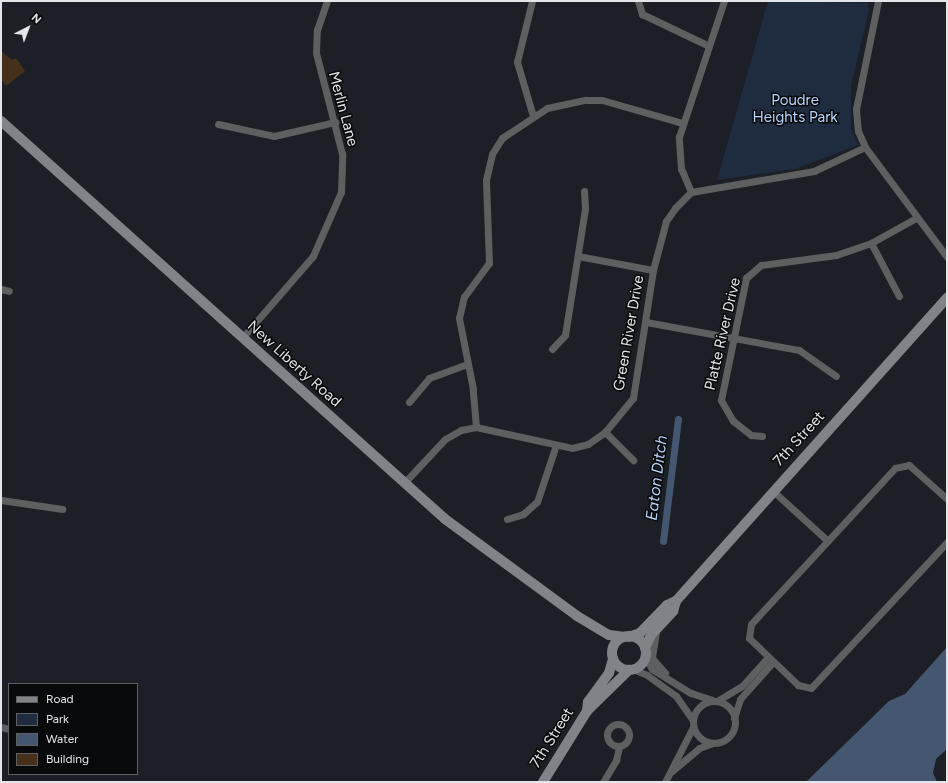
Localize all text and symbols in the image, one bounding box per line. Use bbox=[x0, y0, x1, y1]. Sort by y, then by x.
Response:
north arrow bbox=[8, 8, 48, 48]
text: N bbox=[29, 11, 44, 26]
street label: Merlin Lane bbox=[324, 70, 362, 148]
park label: Poudre Heights Park bbox=[752, 91, 838, 126]
street label: Green River Drive bbox=[610, 274, 648, 392]
street label: Platte River Drive bbox=[701, 276, 745, 392]
street label: New Liberty Road bbox=[243, 317, 345, 411]
street label: 7th Street bbox=[770, 408, 828, 470]
water label: Eaton Ditch bbox=[642, 434, 672, 522]
legend bbox=[8, 683, 138, 775]
text: Road bbox=[46, 692, 74, 706]
street label: 7th Street bbox=[526, 704, 578, 772]
text: Park bbox=[46, 712, 69, 726]
text: Water bbox=[46, 732, 78, 746]
text: Building bbox=[46, 752, 89, 766]

